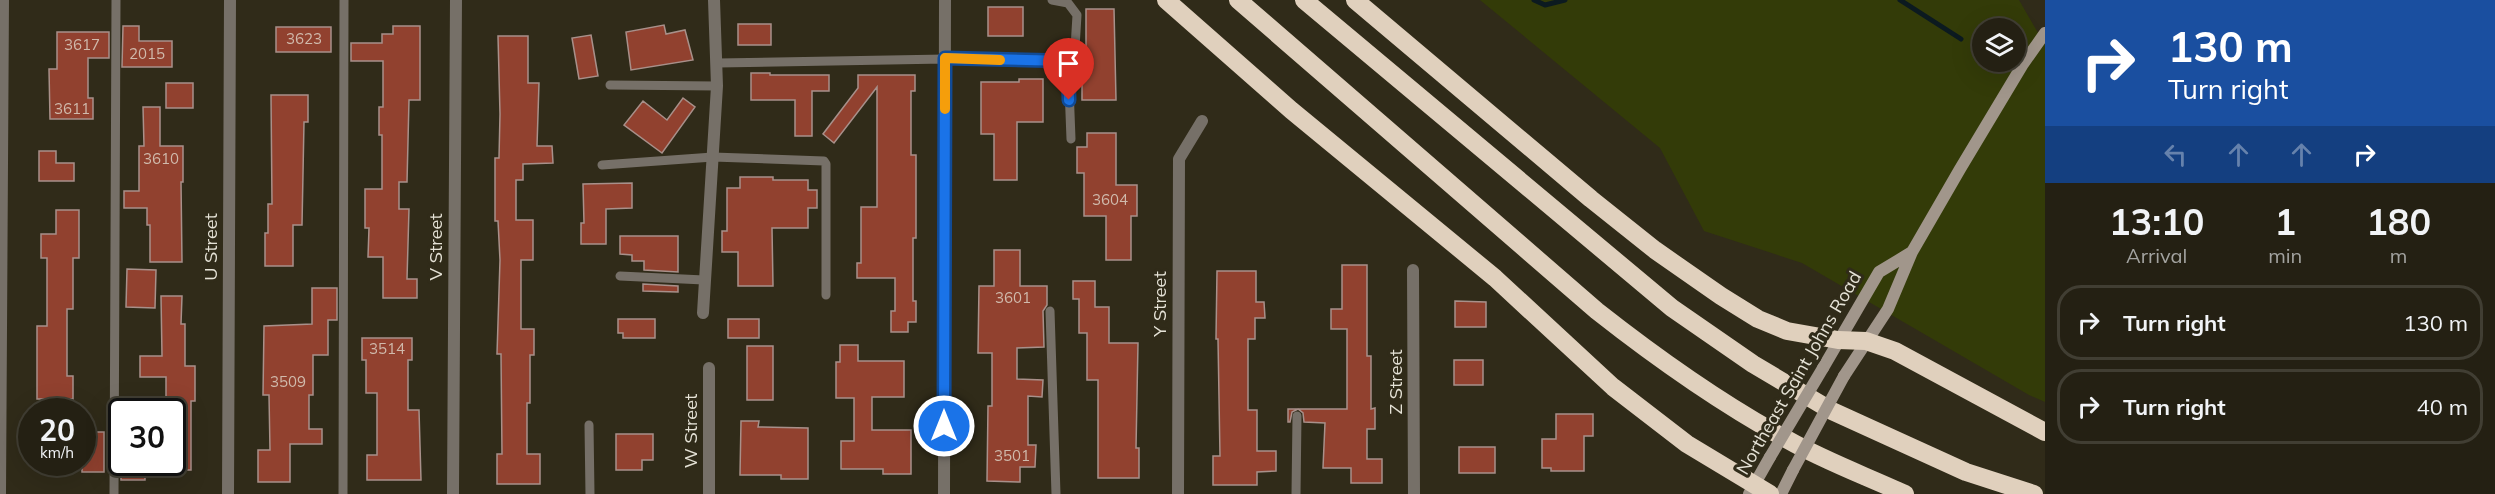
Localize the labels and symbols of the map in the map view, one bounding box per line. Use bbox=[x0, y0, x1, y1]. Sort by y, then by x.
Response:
house number: 3623 bbox=[286, 29, 322, 48]
house number: 3617 bbox=[64, 35, 100, 54]
pin bbox=[1043, 38, 1094, 100]
house number: 2015 bbox=[129, 44, 165, 63]
house number: 3611 bbox=[54, 99, 90, 118]
house number: 3610 bbox=[143, 149, 179, 168]
house number: 3604 bbox=[1092, 190, 1128, 209]
street label: U Street bbox=[199, 213, 222, 281]
street label: V Street bbox=[424, 213, 447, 281]
street label: Northeast Saint Johns Road bbox=[1731, 267, 1866, 478]
street label: Y Street bbox=[1148, 271, 1171, 338]
house number: 3601 bbox=[995, 288, 1031, 307]
house number: 3514 bbox=[369, 339, 405, 358]
street label: Z Street bbox=[1384, 349, 1407, 415]
house number: 3509 bbox=[270, 372, 306, 391]
street label: W Street bbox=[679, 394, 702, 468]
position arrow bbox=[912, 394, 976, 458]
speed limit sign: 30 bbox=[108, 398, 186, 476]
house number: 3501 bbox=[994, 446, 1030, 465]

